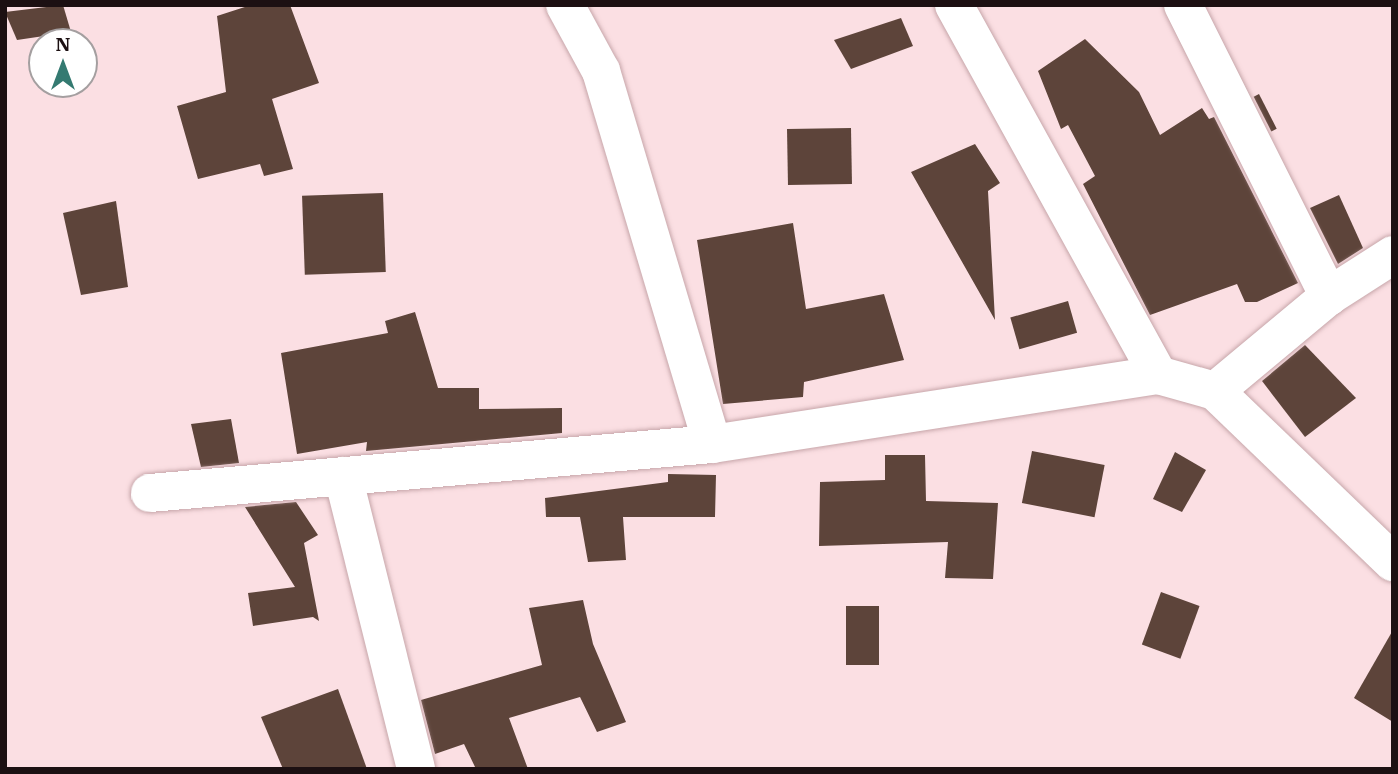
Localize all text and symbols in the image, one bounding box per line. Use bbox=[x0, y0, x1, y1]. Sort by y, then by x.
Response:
north arrow bbox=[28, 28, 98, 98]
text: N bbox=[55, 32, 71, 56]

